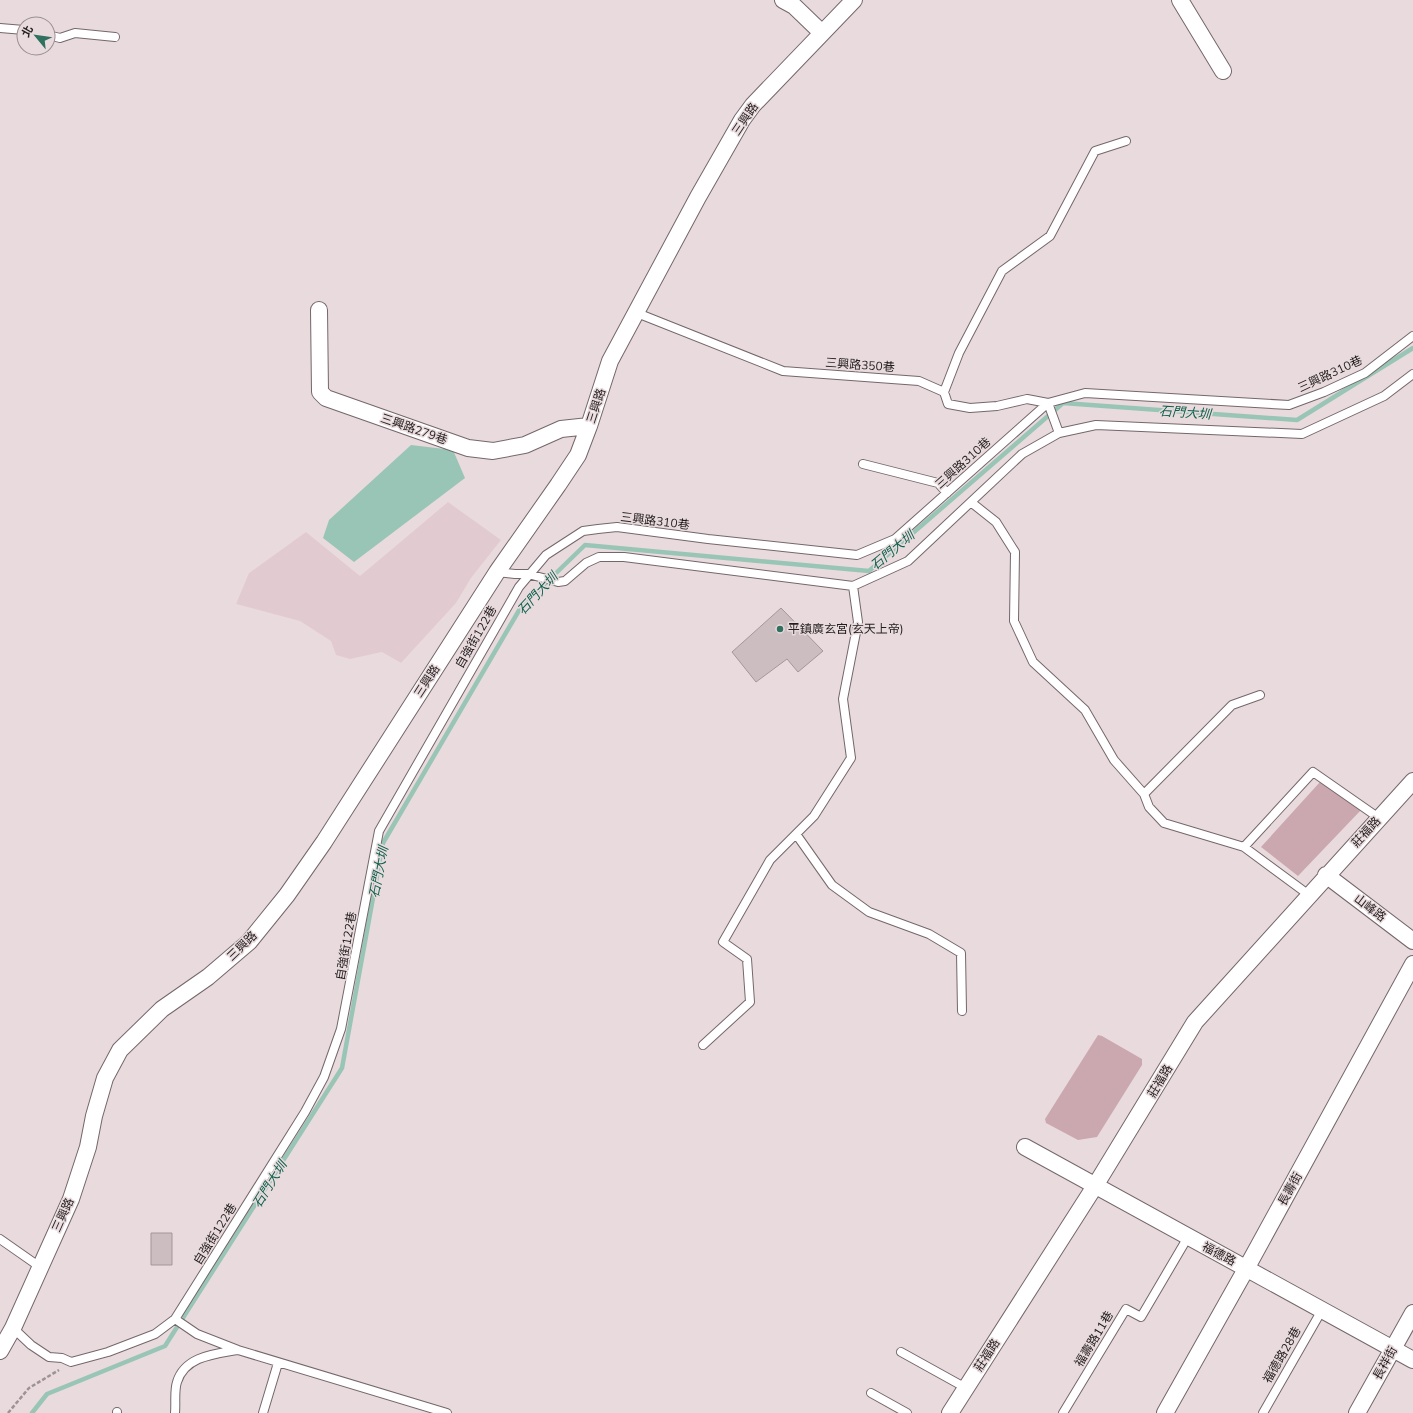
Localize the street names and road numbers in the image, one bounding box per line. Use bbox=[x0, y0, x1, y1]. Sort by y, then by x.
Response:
street label: 三興路 bbox=[728, 100, 762, 138]
street label: 三興路310巷 bbox=[1295, 352, 1365, 396]
street label: 三興路350巷 bbox=[825, 355, 895, 375]
street label: 三興路 bbox=[583, 386, 609, 426]
street label: 三興路279巷 bbox=[378, 410, 450, 448]
street label: 三興路310巷 bbox=[932, 434, 994, 492]
street label: 三興路310巷 bbox=[619, 509, 691, 533]
street label: 自強街122巷 bbox=[452, 603, 500, 671]
street label: 三興路 bbox=[410, 662, 444, 700]
street label: 莊福路 bbox=[1348, 813, 1384, 851]
street label: 山峰路 bbox=[1351, 891, 1389, 925]
street label: 自強街122巷 bbox=[332, 910, 360, 982]
street label: 三興路 bbox=[223, 928, 261, 964]
street label: 莊福路 bbox=[1144, 1061, 1176, 1101]
street label: 長壽街 bbox=[1274, 1169, 1306, 1209]
street label: 三興路 bbox=[48, 1195, 78, 1235]
street label: 自強街122巷 bbox=[190, 1200, 240, 1268]
street label: 福德路 bbox=[1199, 1238, 1239, 1270]
street label: 福壽路11巷 bbox=[1071, 1308, 1117, 1370]
street label: 福德路28巷 bbox=[1259, 1324, 1305, 1386]
street label: 莊福路 bbox=[970, 1336, 1004, 1374]
street label: 長祥街 bbox=[1369, 1343, 1401, 1383]

